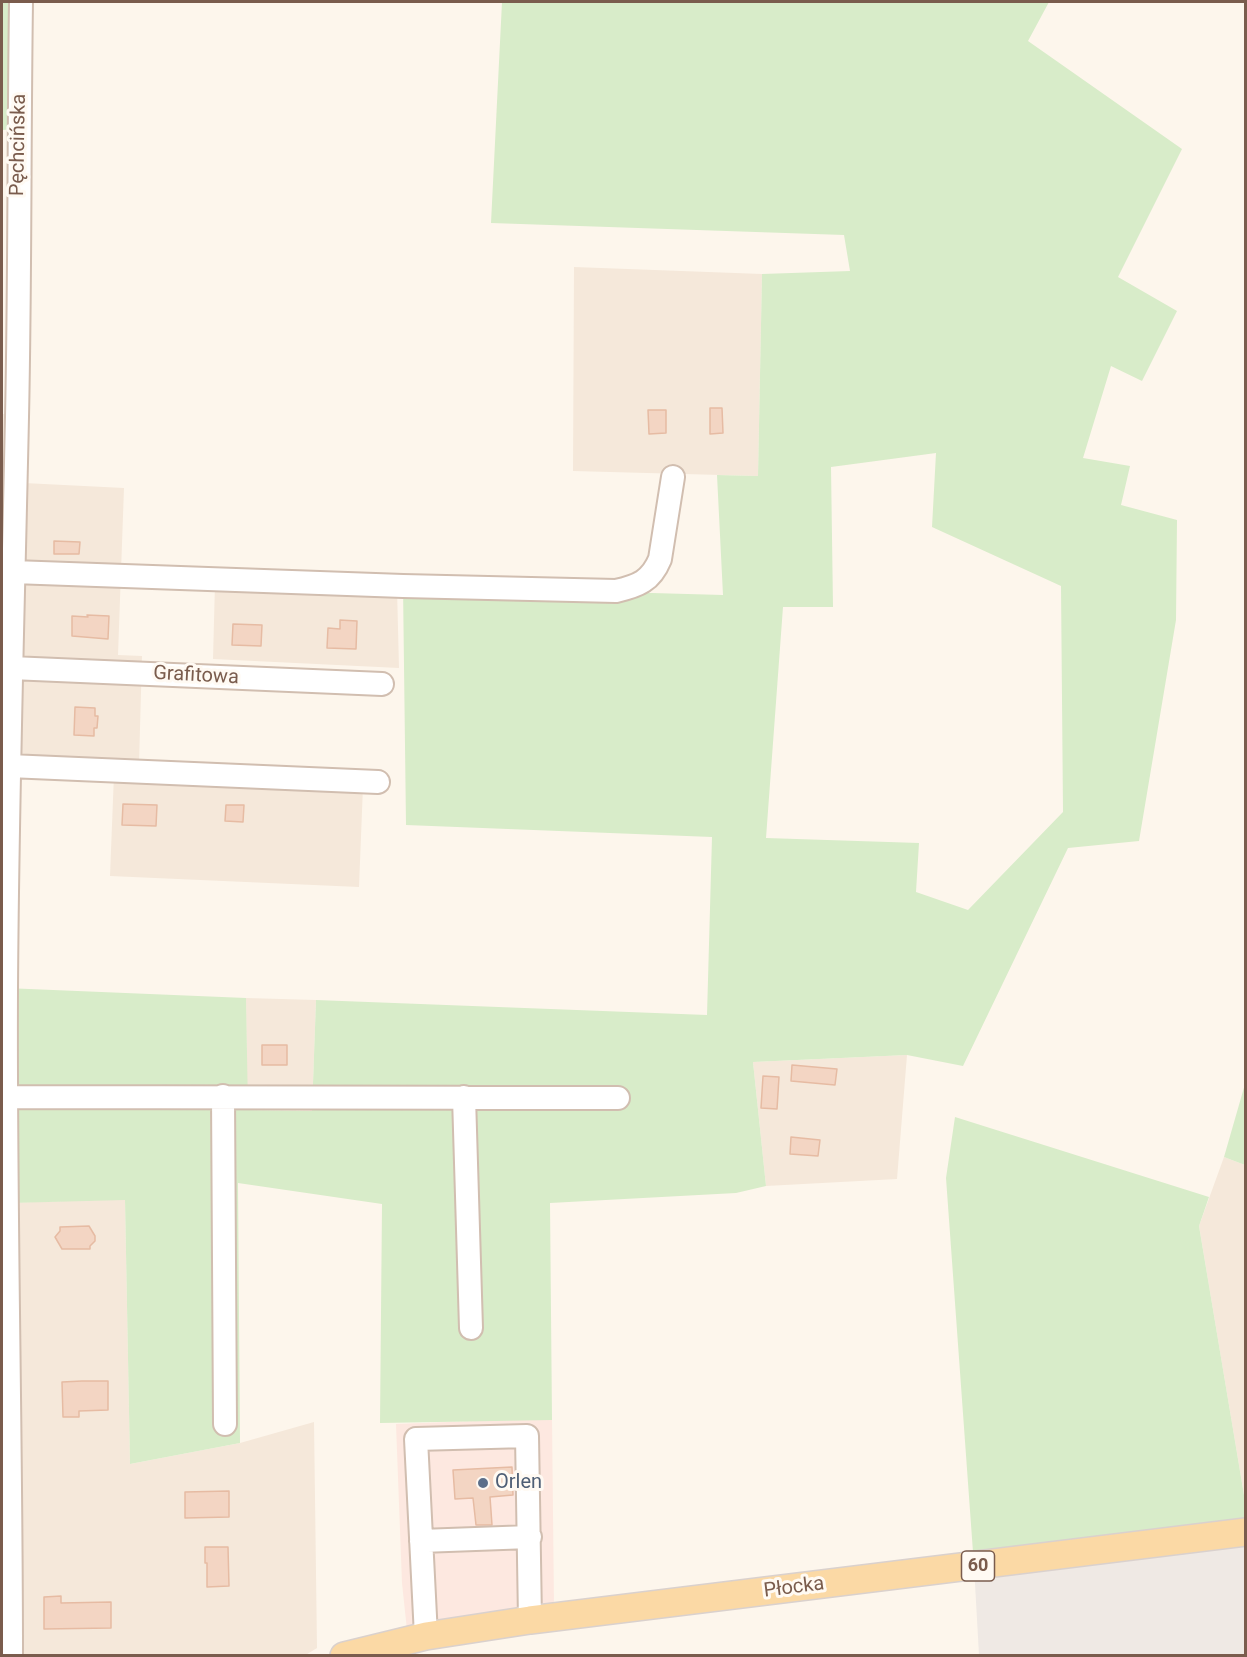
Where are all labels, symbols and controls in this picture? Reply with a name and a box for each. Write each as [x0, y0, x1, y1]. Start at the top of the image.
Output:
street label: Pęchcińska [6, 94, 32, 196]
street label: Grafitowa [153, 662, 239, 690]
place label: Orlen [495, 1471, 542, 1495]
marker: Orlen [476, 1476, 490, 1490]
road number: 60 [962, 1551, 994, 1581]
street label: Płocka [762, 1572, 826, 1604]

